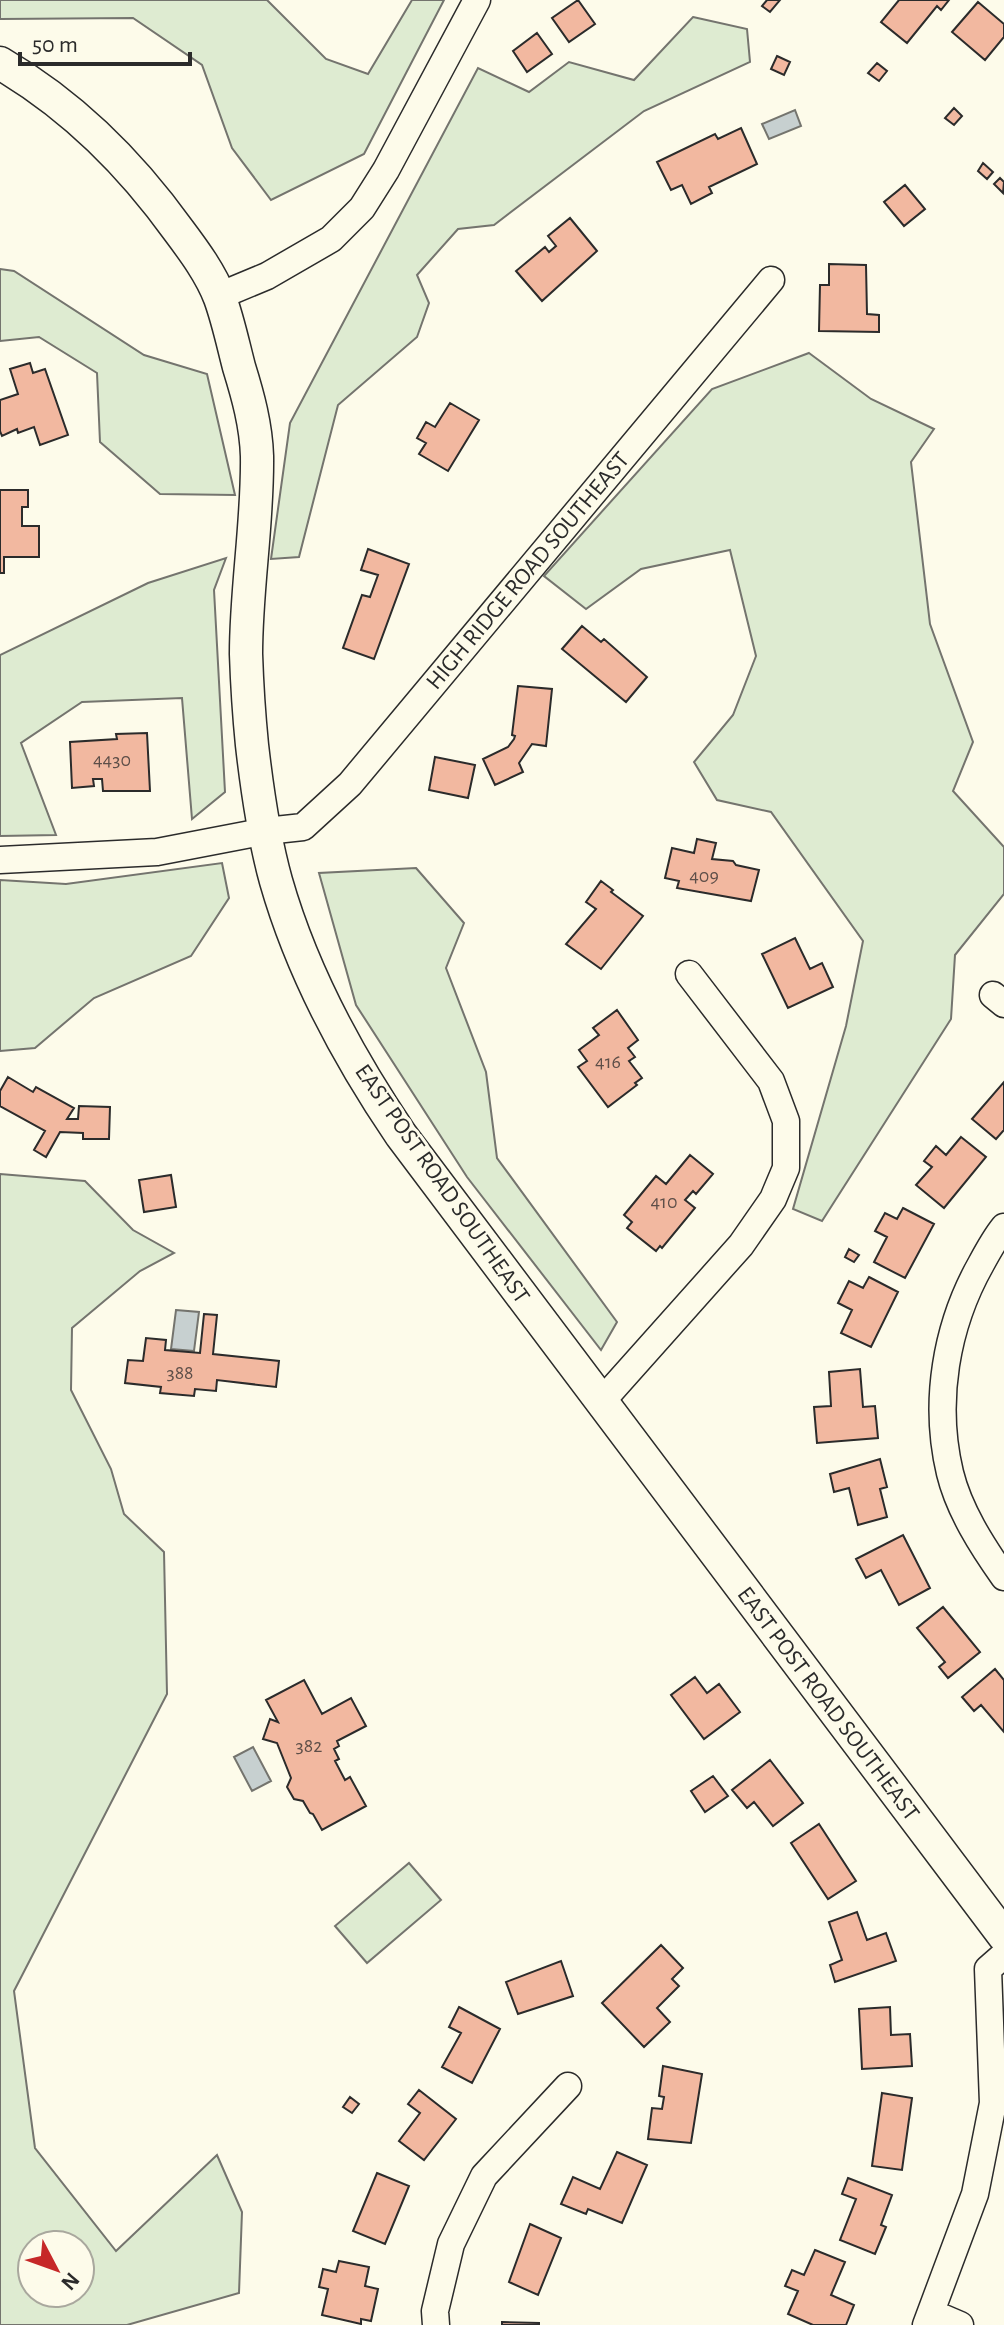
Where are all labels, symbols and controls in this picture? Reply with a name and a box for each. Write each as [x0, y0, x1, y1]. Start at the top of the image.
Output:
scale bar [20, 16, 190, 66]
text: 50 m [32, 33, 78, 57]
street label: HIGH RIDGE ROAD SOUTHEAST [422, 448, 634, 694]
house number: 4430 [93, 750, 131, 770]
house number: 409 [689, 866, 719, 886]
house number: 416 [595, 1052, 621, 1072]
street label: EAST POST ROAD SOUTHEAST [350, 1060, 534, 1308]
house number: 410 [650, 1192, 678, 1212]
house number: 388 [166, 1363, 194, 1383]
street label: EAST POST ROAD SOUTHEAST [732, 1583, 924, 1826]
house number: 382 [296, 1736, 322, 1756]
north arrow [16, 2229, 96, 2309]
text: N [57, 2268, 84, 2294]

